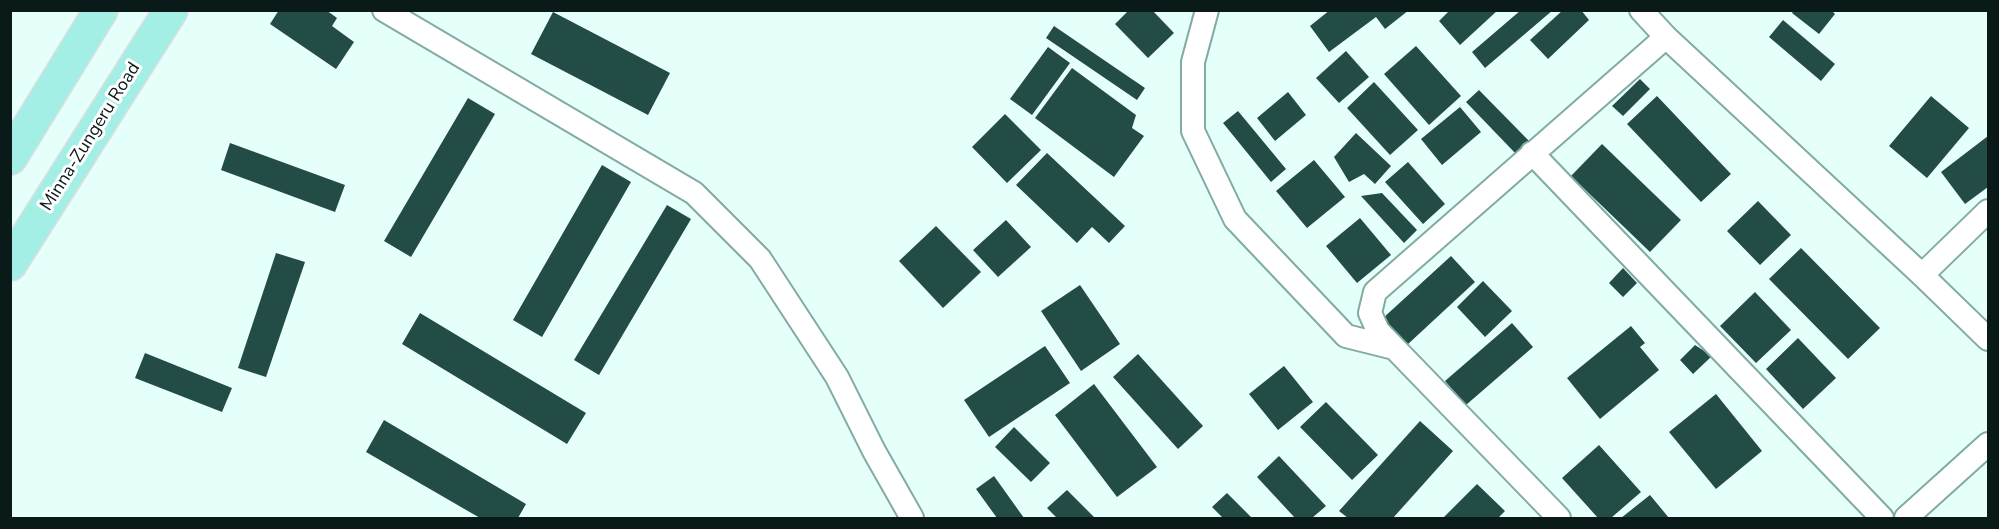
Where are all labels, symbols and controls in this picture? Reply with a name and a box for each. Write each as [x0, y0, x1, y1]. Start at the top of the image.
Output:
street label: Minna-Zungeru Road [37, 59, 145, 215]

